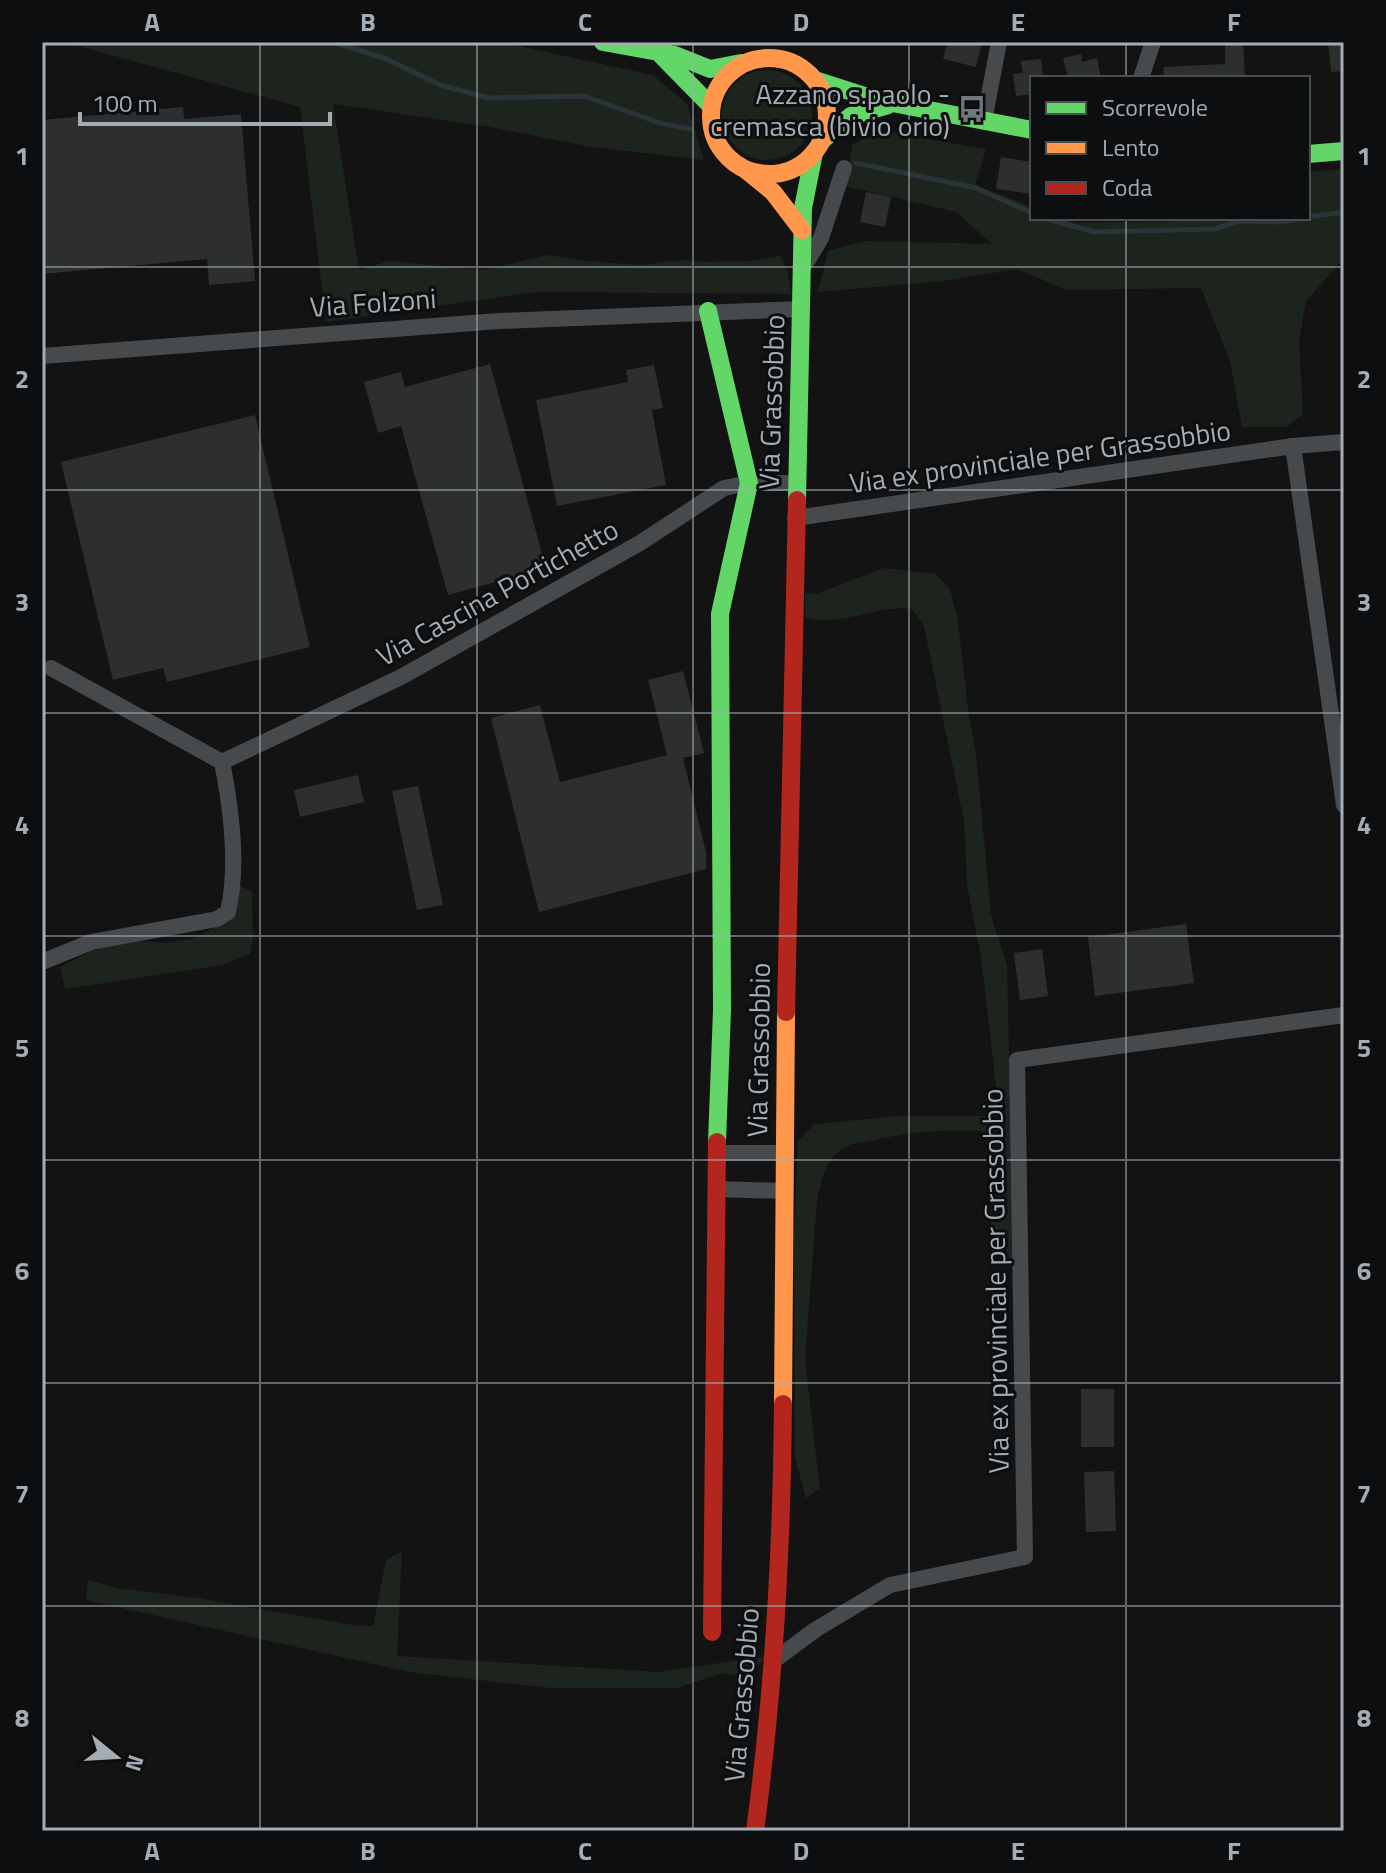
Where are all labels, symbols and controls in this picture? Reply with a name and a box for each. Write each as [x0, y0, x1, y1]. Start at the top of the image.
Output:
text: A [144, 2, 160, 41]
text: B [360, 2, 376, 41]
text: C [578, 2, 592, 41]
text: D [793, 2, 809, 41]
text: E [1011, 2, 1025, 41]
text: F [1227, 2, 1241, 41]
place label: Azzano s.paolo - cremasca (bivio orio) [710, 72, 950, 147]
scale bar [80, 76, 330, 126]
legend [1030, 76, 1310, 220]
text: 100 m [92, 85, 158, 121]
text: Scorrevole [1102, 89, 1208, 125]
bus stop icon: Azzano s.paolo - cremasca (bivio orio) [957, 94, 987, 124]
text: Lento [1102, 129, 1159, 165]
text: 1 [15, 136, 29, 175]
text: 1 [1357, 136, 1371, 175]
text: Coda [1102, 169, 1152, 205]
street label: Via Folzoni [308, 276, 438, 328]
street label: Via Grassobbio [746, 314, 796, 490]
text: 2 [15, 359, 29, 398]
text: 2 [1357, 359, 1371, 398]
street label: Via ex provinciale per Grassobbio [846, 408, 1234, 504]
street label: Via Cascina Portichetto [368, 507, 626, 677]
text: 3 [15, 582, 29, 621]
text: 3 [1357, 582, 1371, 621]
text: 4 [15, 805, 29, 844]
text: 4 [1357, 805, 1371, 844]
street label: Via Grassobbio [735, 962, 781, 1138]
text: 5 [15, 1028, 29, 1067]
text: 5 [1357, 1028, 1371, 1067]
street label: Via ex provinciale per Grassobbio [970, 1088, 1020, 1474]
text: 6 [15, 1251, 29, 1290]
text: 6 [1357, 1251, 1371, 1290]
text: 7 [15, 1474, 29, 1513]
text: 7 [1357, 1474, 1371, 1513]
street label: Via Grassobbio [712, 1606, 770, 1784]
text: 8 [15, 1698, 29, 1737]
text: 8 [1357, 1698, 1371, 1737]
north arrow [76, 1717, 156, 1797]
text: N [116, 1751, 154, 1776]
text: A [144, 1831, 160, 1870]
text: B [360, 1831, 376, 1870]
text: C [578, 1831, 592, 1870]
text: D [793, 1831, 809, 1870]
text: E [1011, 1831, 1025, 1870]
text: F [1227, 1831, 1241, 1870]

